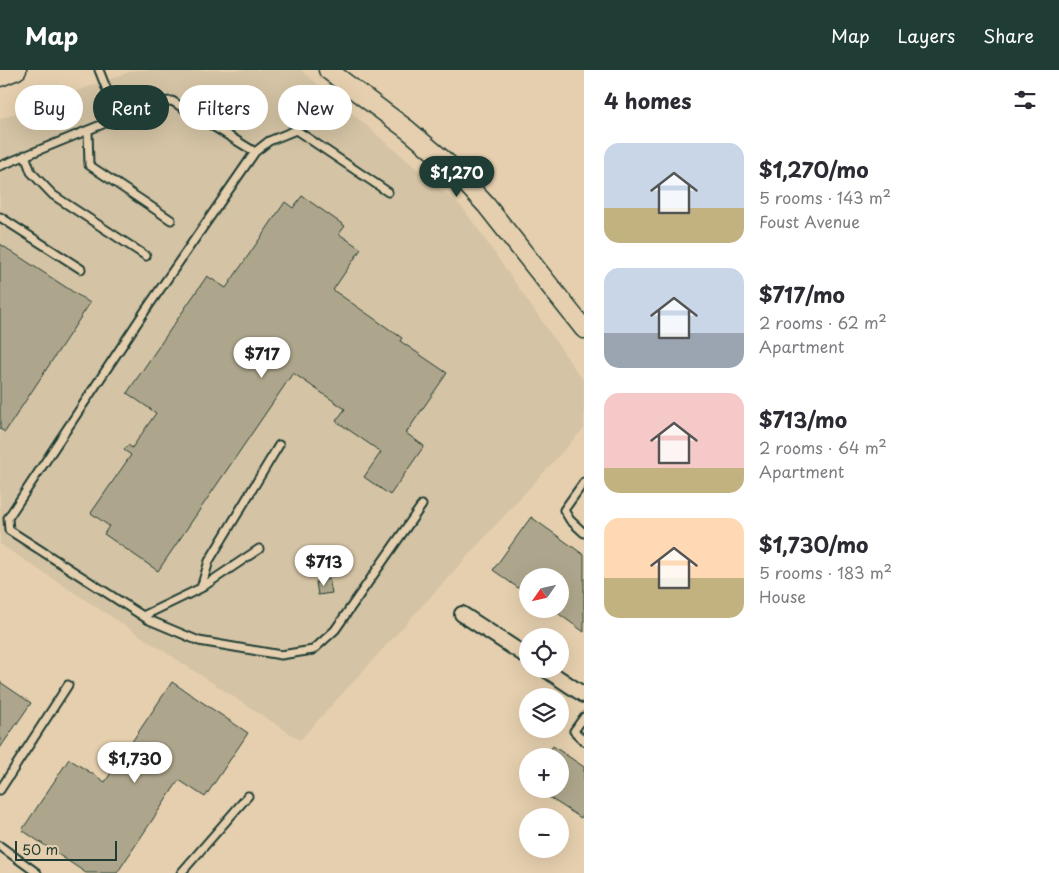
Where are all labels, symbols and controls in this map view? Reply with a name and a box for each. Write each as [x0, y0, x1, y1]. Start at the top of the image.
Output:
text: Map [25, 17, 78, 53]
text: Map [831, 22, 870, 49]
text: Layers [898, 22, 955, 49]
text: Share [983, 22, 1034, 49]
text: 4 homes [604, 84, 691, 116]
chip: Buy [15, 85, 83, 130]
chip: Rent [93, 85, 169, 130]
chip: Filters [179, 85, 268, 130]
chip: New [278, 85, 352, 130]
icon: filters [1011, 86, 1039, 114]
text: $1,270/mo [759, 153, 869, 185]
pin: $1,270 [416, 156, 498, 198]
text: $1,270 [430, 160, 484, 184]
icon: home [644, 163, 704, 223]
text: 5 rooms · 143 m² [759, 185, 891, 209]
text: Foust Avenue [759, 209, 860, 233]
text: $717/mo [759, 278, 845, 310]
icon: home [644, 288, 704, 348]
text: 2 rooms · 62 m² [759, 310, 887, 334]
text: Apartment [759, 334, 844, 358]
pin: $717 [232, 336, 292, 379]
text: $717 [244, 341, 280, 365]
text: $713/mo [759, 403, 847, 435]
icon: home [644, 413, 704, 473]
text: 2 rooms · 64 m² [759, 435, 887, 459]
text: Apartment [759, 459, 844, 483]
text: $1,730/mo [759, 528, 868, 560]
icon: home [644, 538, 704, 598]
pin: $713 [294, 544, 354, 587]
text: $713 [306, 549, 342, 573]
text: 5 rooms · 183 m² [759, 560, 892, 584]
north arrow [519, 568, 569, 618]
map controls [519, 568, 569, 858]
text: House [759, 584, 806, 608]
button: locate [519, 628, 569, 678]
button: layers [519, 688, 569, 738]
pin: $1,730 [94, 742, 176, 784]
text: $1,730 [108, 746, 162, 770]
button: + [519, 748, 569, 798]
button: − [519, 808, 569, 858]
scale bar [15, 838, 118, 861]
text: 50 m [22, 839, 58, 860]

